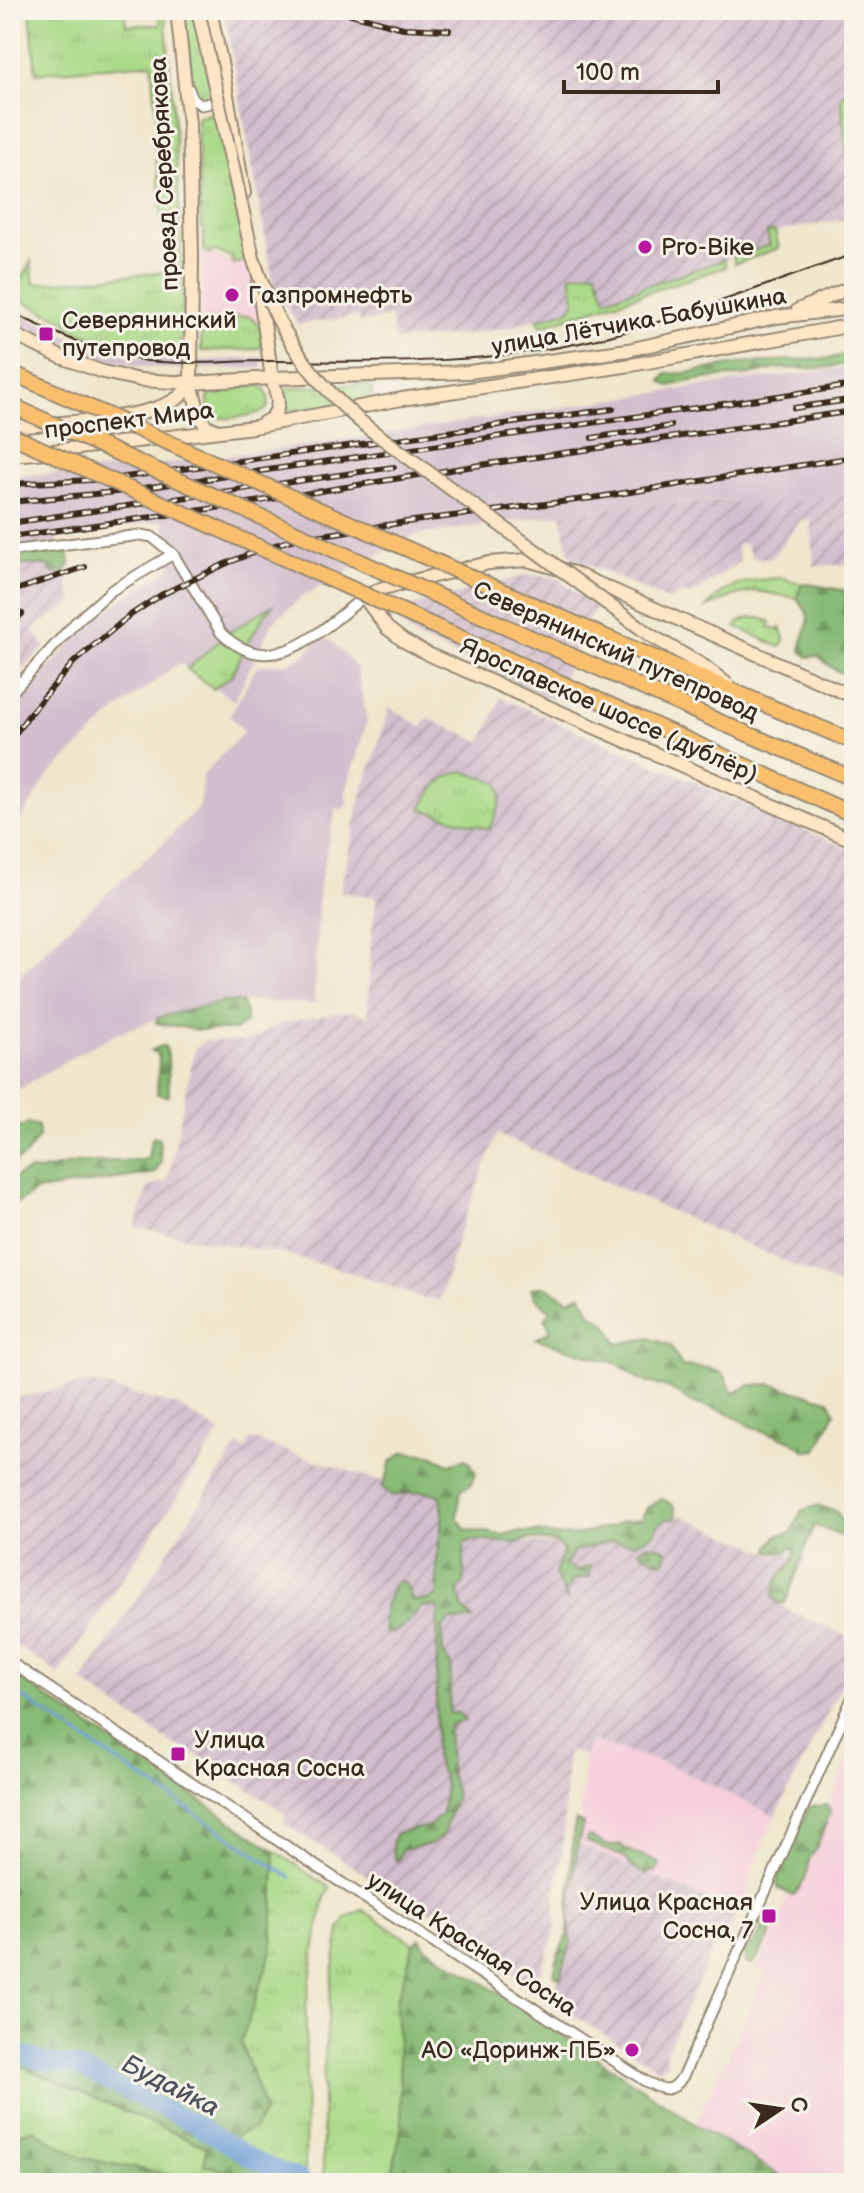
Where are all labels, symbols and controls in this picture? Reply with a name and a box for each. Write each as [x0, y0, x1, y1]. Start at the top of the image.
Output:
scale bar [564, 44, 718, 94]
street label: проезд Серебрякова [144, 56, 185, 292]
text: 100 m [576, 58, 640, 87]
place label: Pro-Bike [661, 233, 754, 262]
marker: Pro-Bike [636, 238, 654, 256]
place label: Газпромнефть [248, 281, 412, 310]
street label: улица Лётчика Бабушкина [489, 281, 789, 362]
marker: Газпромнефть [223, 286, 241, 304]
place label: Северянинский путепровод [62, 306, 237, 363]
marker: Северянинский путепровод [37, 325, 55, 343]
street label: проспект Мира [43, 396, 215, 445]
street label: Северянинский путепровод [469, 575, 763, 728]
street label: Ярославское шоссе (дублёр) [455, 632, 762, 789]
place label: Улица Красная Сосна [194, 1726, 365, 1783]
marker: Улица Красная Сосна [169, 1745, 187, 1763]
street label: улица Красная Сосна [362, 1866, 582, 2023]
place label: Улица Красная Сосна, 7 [579, 1888, 753, 1945]
marker: Улица Красная Сосна, 7 [760, 1907, 778, 1925]
place label: АО «Доринж-ПБ» [421, 2036, 616, 2065]
marker: АО «Доринж-ПБ» [623, 2041, 641, 2059]
water label: Будайка [116, 2049, 224, 2124]
north arrow [740, 2069, 820, 2149]
text: С [783, 2094, 813, 2115]

